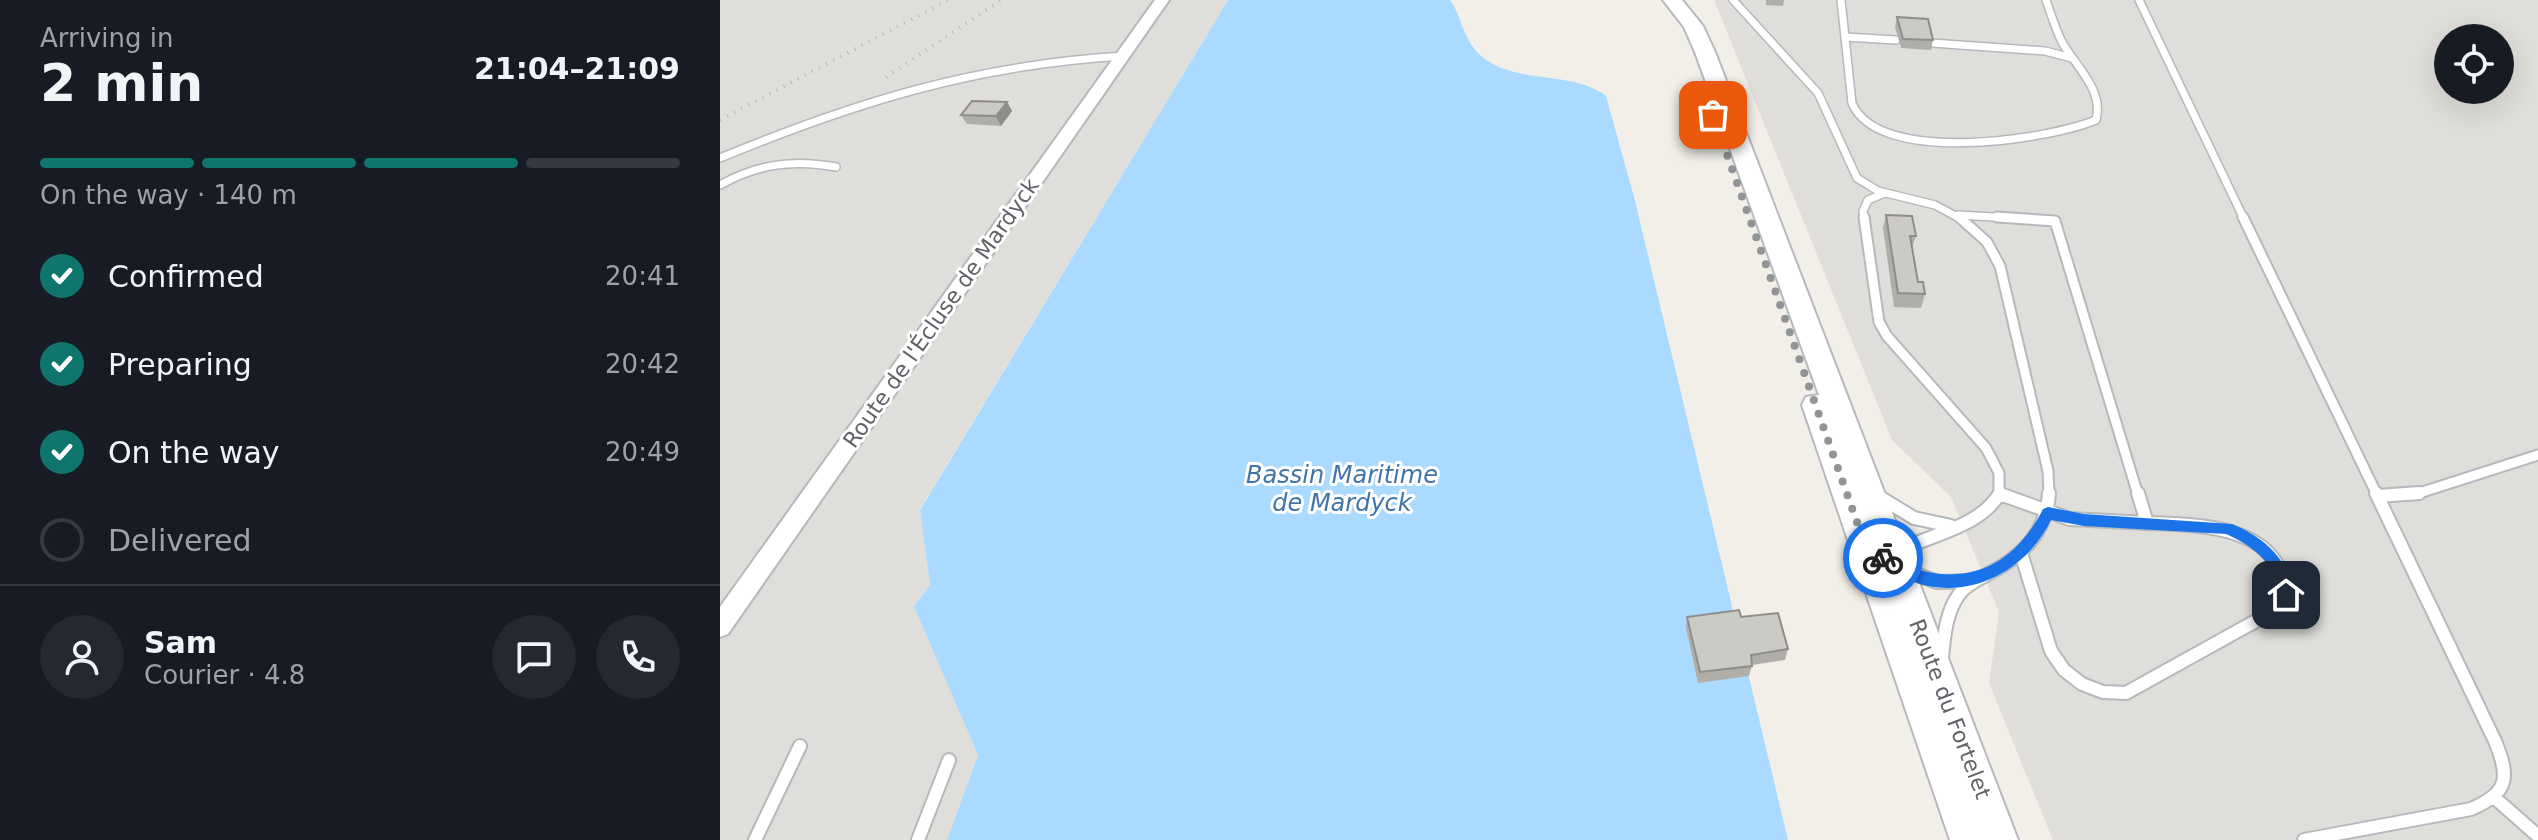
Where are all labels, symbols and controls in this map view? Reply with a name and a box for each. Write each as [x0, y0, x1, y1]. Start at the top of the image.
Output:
text: Arriving in [40, 23, 174, 53]
map controls [2434, 24, 2514, 104]
button: locate [2434, 24, 2514, 104]
text: 21:04–21:09 [474, 51, 680, 86]
text: 2 min [40, 53, 203, 113]
pin [1679, 81, 1747, 149]
icon: bag [1691, 93, 1735, 137]
street label: Route de l'Écluse de Mardyck [838, 173, 1044, 452]
text: On the way · 140 m [40, 180, 297, 210]
icon: check [40, 254, 84, 298]
text: Confirmed [108, 259, 264, 294]
text: 20:41 [605, 261, 680, 291]
icon: check [40, 342, 84, 386]
text: Preparing [108, 347, 252, 382]
text: 20:42 [605, 349, 680, 379]
icon: check [40, 430, 84, 474]
text: On the way [108, 435, 280, 470]
text: 20:49 [605, 437, 680, 467]
water label: Bassin Maritime de Mardyck [1246, 461, 1438, 517]
courier [1843, 518, 1923, 598]
text: Delivered [108, 523, 252, 558]
icon: bike [1861, 536, 1905, 580]
pin [2252, 561, 2320, 629]
icon: home [2264, 573, 2308, 617]
button: person [40, 615, 124, 699]
button: chat [492, 615, 576, 699]
button: phone [596, 615, 680, 699]
street label: Route du Fortelet [1904, 616, 1996, 803]
text: Sam [144, 625, 217, 660]
text: Courier · 4.8 [144, 660, 305, 690]

